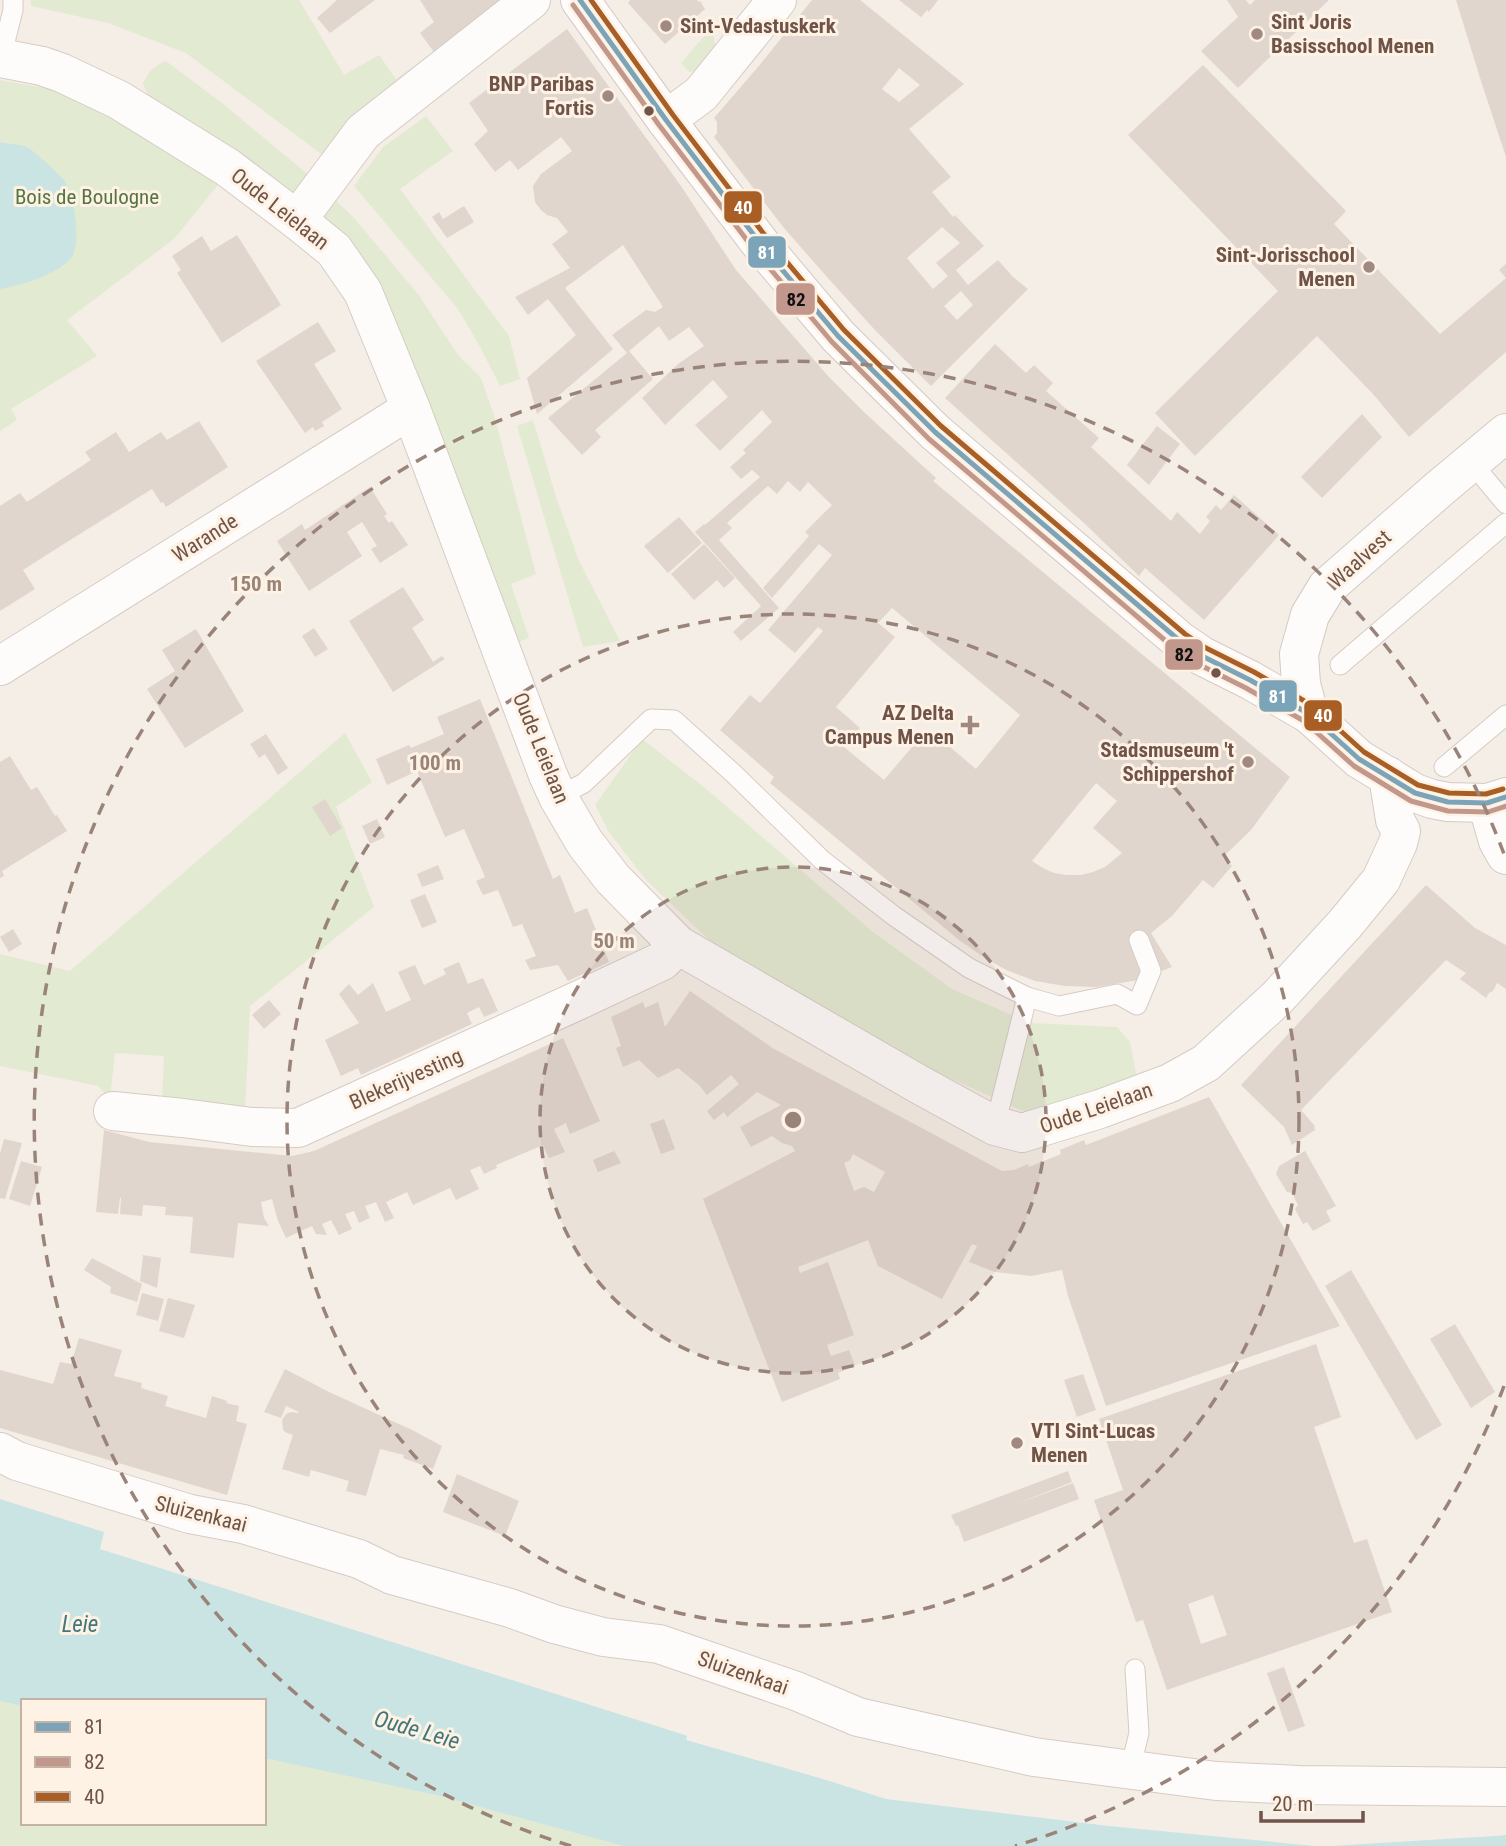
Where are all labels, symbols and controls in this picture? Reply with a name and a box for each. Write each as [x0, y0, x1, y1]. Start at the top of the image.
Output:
place label: Sint Joris Basisschool Menen [1271, 10, 1434, 58]
place label: Sint-Vedastuskerk [680, 14, 837, 38]
marker: Sint-Vedastuskerk [658, 18, 674, 34]
marker: Sint Joris Basisschool Menen [1249, 26, 1265, 42]
place label: BNP Paribas Fortis [489, 72, 594, 120]
marker: BNP Paribas Fortis [600, 88, 616, 104]
unlabelled marker [642, 104, 656, 118]
street label: Oude Leielaan [226, 163, 334, 255]
park label: Bois de Boulogne [15, 185, 159, 209]
line badge: 40 [723, 190, 763, 224]
text: 40 [733, 196, 753, 219]
line badge: 81 [747, 235, 787, 269]
text: 81 [757, 241, 777, 264]
place label: Sint-Jorisschool Menen [1216, 243, 1355, 291]
marker: Sint-Jorisschool Menen [1361, 259, 1377, 275]
line badge: 82 [775, 282, 816, 316]
text: 82 [786, 288, 806, 311]
street label: Warande [168, 509, 242, 567]
street label: Waalvest [1324, 525, 1396, 593]
text: 150 m [230, 572, 282, 596]
line badge: 82 [1164, 638, 1204, 671]
text: 82 [1174, 643, 1194, 666]
unlabelled marker [1209, 666, 1223, 680]
line badge: 81 [1258, 679, 1298, 713]
text: 81 [1268, 685, 1288, 708]
street label: Oude Leielaan [508, 689, 574, 807]
line badge: 40 [1303, 699, 1343, 732]
place label: AZ Delta Campus Menen [825, 701, 954, 749]
text: 40 [1313, 704, 1333, 727]
marker: AZ Delta Campus Menen [960, 715, 980, 735]
place label: Stadsmuseum 't Schippershof [1100, 738, 1234, 786]
text: 100 m [409, 751, 461, 775]
marker: Stadsmuseum 't Schippershof [1240, 754, 1256, 770]
text: 50 m [593, 929, 635, 953]
street label: Blekerijvesting [346, 1043, 466, 1115]
street label: Oude Leielaan [1037, 1078, 1155, 1138]
centre of rings [781, 1108, 805, 1132]
place label: VTI Sint-Lucas Menen [1031, 1419, 1155, 1467]
marker: VTI Sint-Lucas Menen [1009, 1435, 1025, 1451]
street label: Sluizenkaai [152, 1491, 250, 1537]
water label: Leie [62, 1611, 98, 1638]
street label: Sluizenkaai [695, 1646, 791, 1700]
legend [21, 1699, 266, 1825]
water label: Oude Leie [371, 1705, 463, 1755]
text: 81 [84, 1715, 105, 1739]
text: 82 [84, 1750, 105, 1774]
scale bar [1261, 1780, 1362, 1824]
text: 40 [84, 1785, 105, 1809]
text: 20 m [1272, 1792, 1313, 1816]

